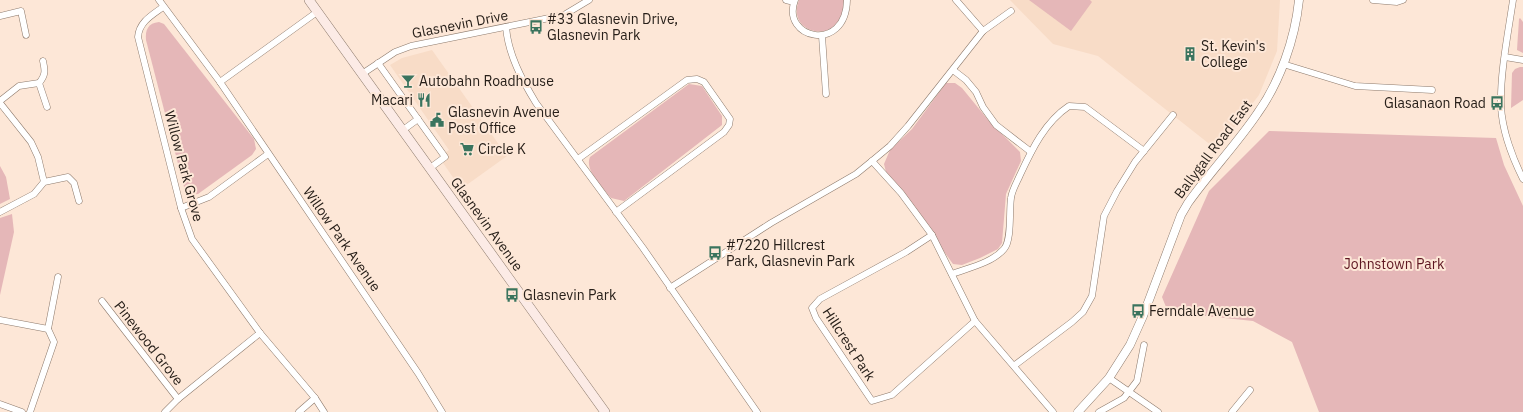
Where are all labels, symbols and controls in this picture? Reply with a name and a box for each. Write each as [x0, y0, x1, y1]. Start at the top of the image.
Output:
street label: Glasnevin Drive [410, 6, 510, 42]
place label: #33 Glasnevin Drive, Glasnevin Park [547, 10, 678, 44]
bus stop icon: #33 Glasnevin Drive, Glasnevin Park [528, 19, 544, 35]
place label: St. Kevin's College [1201, 37, 1266, 71]
building icon: St. Kevin's College [1182, 46, 1198, 62]
place label: Autobahn Roadhouse [419, 72, 554, 90]
bar icon: Autobahn Roadhouse [400, 73, 416, 89]
place label: Macari [371, 91, 413, 109]
restaurant icon: Macari [416, 92, 432, 108]
place label: Glasanaon Road [1384, 94, 1486, 112]
bus stop icon: Glasanaon Road [1489, 95, 1505, 111]
street label: Ballygall Road East [1170, 96, 1256, 202]
place label: Glasnevin Avenue Post Office [448, 103, 560, 137]
street label: Willow Park Grove [161, 109, 208, 224]
public building icon: Glasnevin Avenue Post Office [429, 112, 445, 128]
place label: Circle K [478, 140, 526, 158]
supermarket icon: Circle K [459, 141, 475, 157]
street label: Glasnevin Avenue [447, 174, 527, 275]
street label: Willow Park Avenue [299, 183, 385, 295]
place label: #7220 Hillcrest Park, Glasnevin Park [726, 236, 855, 270]
bus stop icon: #7220 Hillcrest Park, Glasnevin Park [707, 245, 723, 261]
park label: Johnstown Park [1344, 255, 1445, 273]
place label: Glasnevin Park [523, 286, 617, 304]
bus stop icon: Glasnevin Park [504, 287, 520, 303]
street label: Pinewood Grove [110, 297, 188, 389]
place label: Ferndale Avenue [1149, 302, 1255, 320]
bus stop icon: Ferndale Avenue [1130, 303, 1146, 319]
street label: Hillcrest Park [819, 304, 880, 385]

